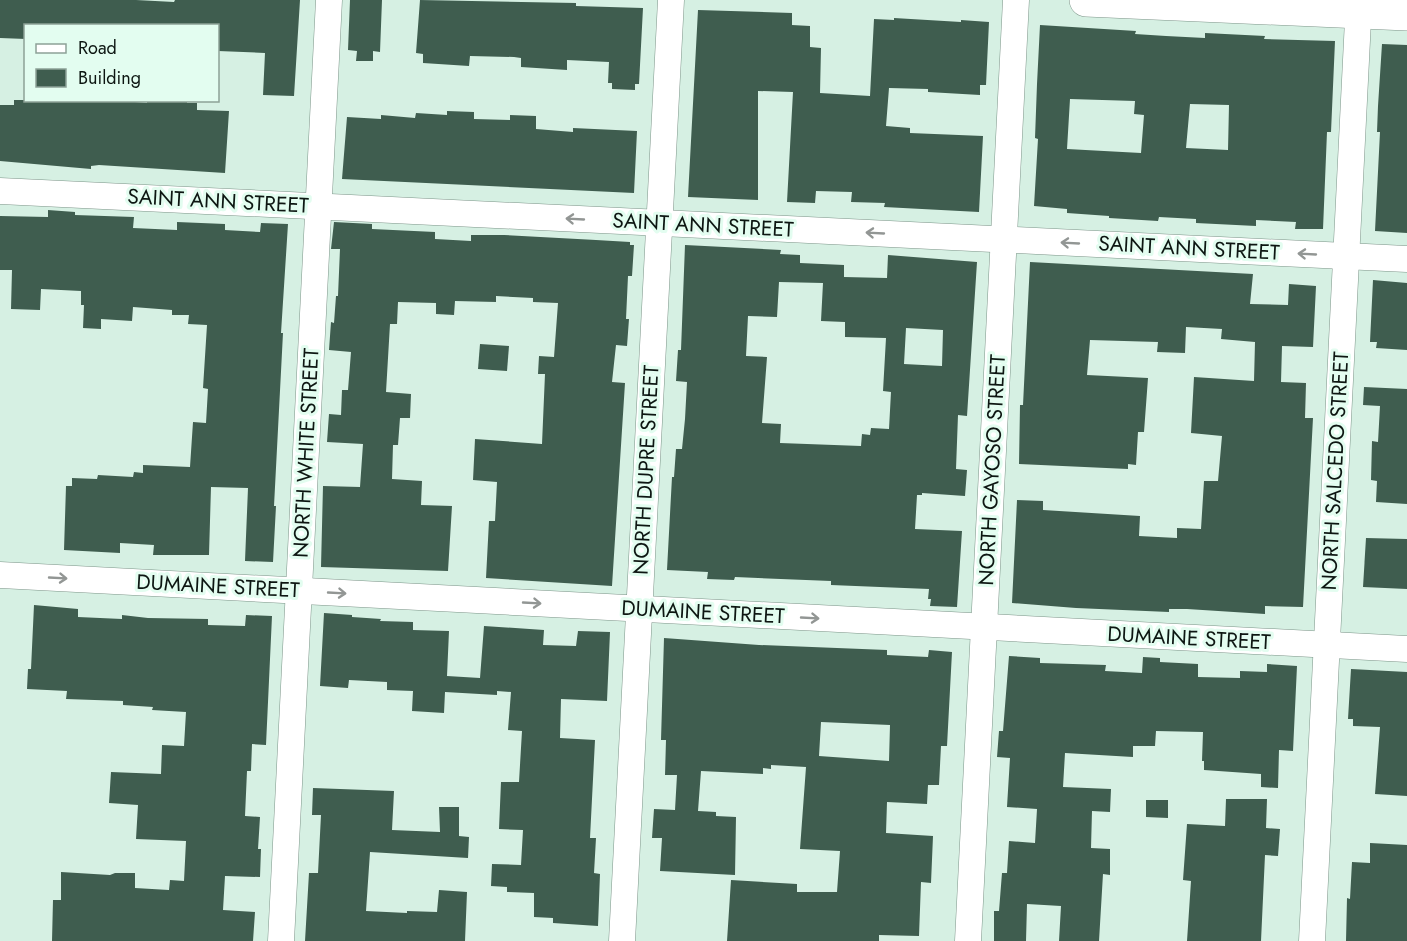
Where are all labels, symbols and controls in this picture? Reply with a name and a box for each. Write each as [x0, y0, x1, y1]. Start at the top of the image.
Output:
legend [24, 24, 219, 102]
text: Road [78, 35, 117, 61]
text: Building [78, 65, 141, 91]
street label: SAINT ANN STREET [127, 181, 310, 221]
street label: SAINT ANN STREET [612, 205, 795, 245]
one-way arrow [566, 213, 586, 224]
one-way arrow [866, 228, 886, 239]
street label: SAINT ANN STREET [1098, 228, 1281, 268]
one-way arrow [1060, 237, 1080, 248]
one-way arrow [1297, 249, 1317, 260]
street label: NORTH WHITE STREET [286, 347, 326, 559]
street label: NORTH SALCEDO STREET [1314, 351, 1356, 591]
street label: NORTH GAYOSO STREET [971, 353, 1013, 586]
street label: NORTH DUPRE STREET [626, 364, 666, 576]
street label: DUMAINE STREET [136, 567, 301, 605]
one-way arrow [48, 572, 68, 583]
one-way arrow [327, 587, 346, 598]
street label: DUMAINE STREET [621, 593, 786, 631]
one-way arrow [521, 598, 541, 609]
one-way arrow [800, 612, 820, 623]
street label: DUMAINE STREET [1107, 619, 1272, 657]

